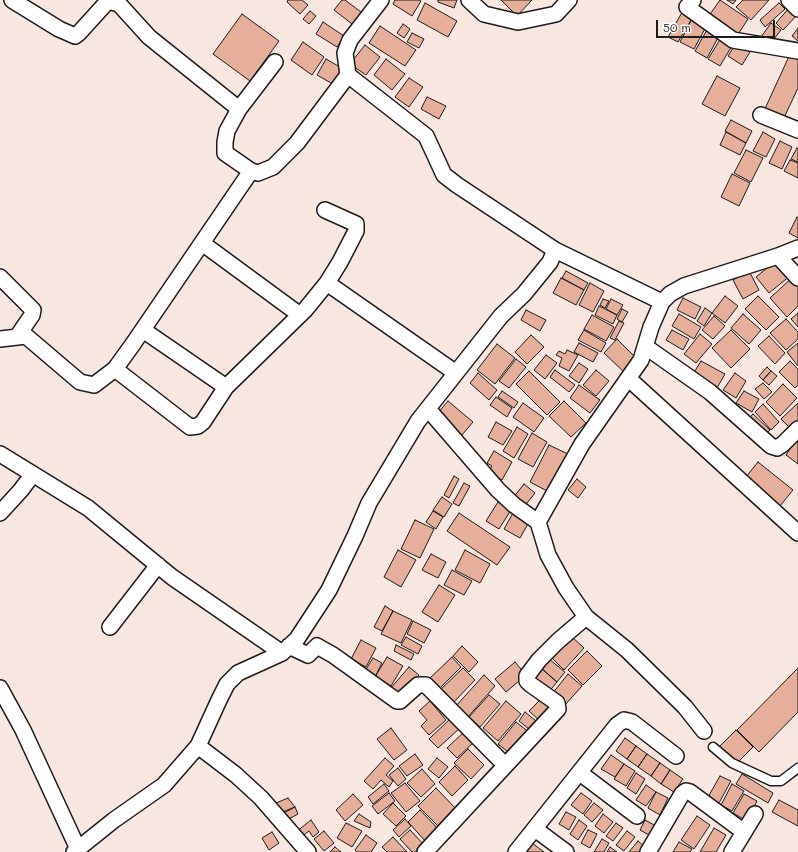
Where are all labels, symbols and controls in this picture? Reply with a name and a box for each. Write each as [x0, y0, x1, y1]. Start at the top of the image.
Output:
scale bar [658, 12, 777, 38]
text: 50 m [663, 19, 691, 35]

